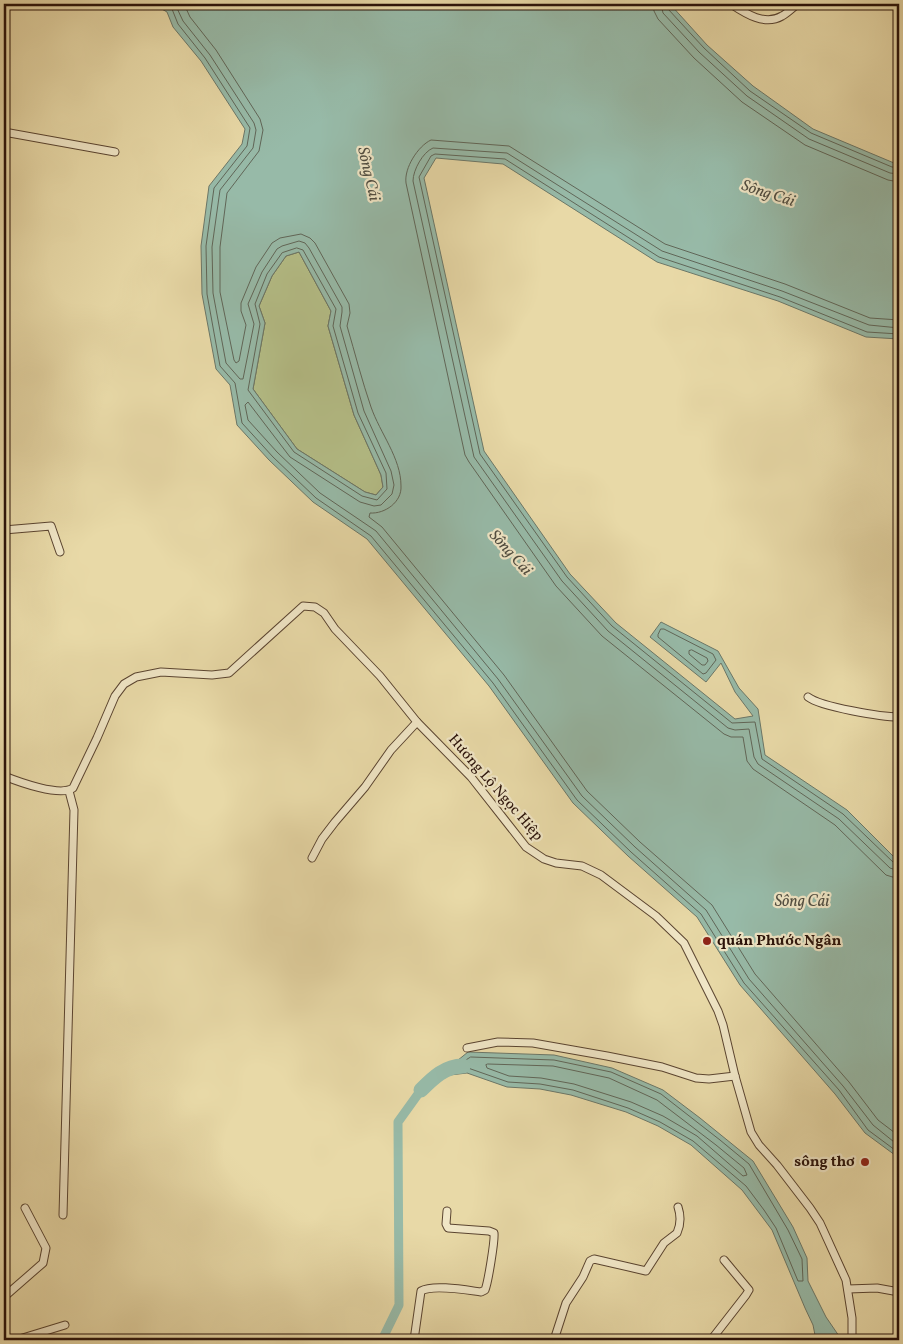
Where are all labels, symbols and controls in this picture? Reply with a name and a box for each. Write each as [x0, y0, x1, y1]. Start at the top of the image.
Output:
water label: Sông Cái [351, 145, 385, 204]
water label: Sông Cái [739, 175, 798, 213]
water label: Sông Cái [484, 525, 537, 581]
street label: Hương Lộ Ngọc Hiệp [443, 730, 547, 846]
water label: Sông Cái [775, 891, 830, 913]
place label: quán Phước Ngân [717, 931, 842, 952]
marker: quán Phước Ngân [701, 935, 713, 947]
place label: sông thơ [794, 1152, 855, 1173]
marker: sông thơ [859, 1156, 871, 1168]

